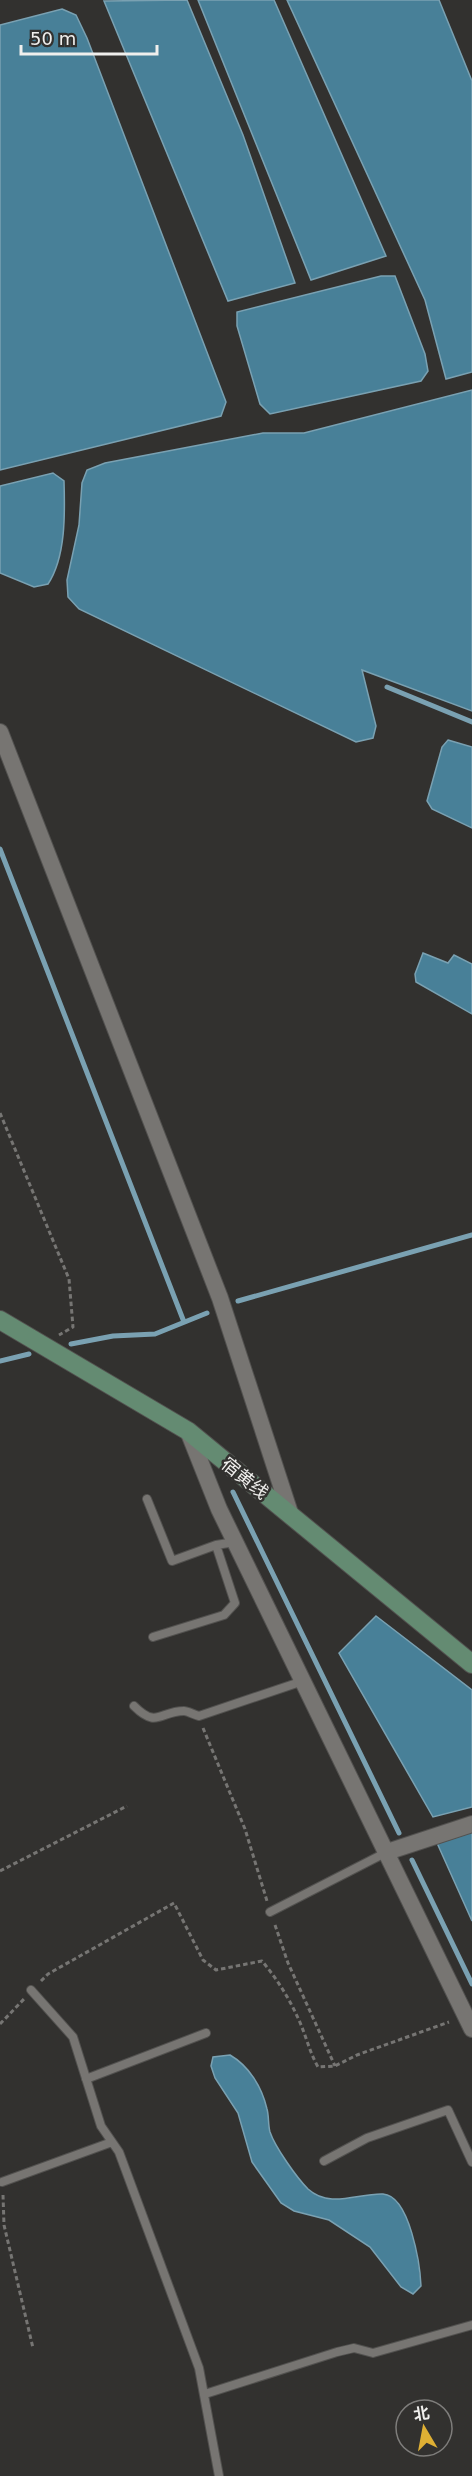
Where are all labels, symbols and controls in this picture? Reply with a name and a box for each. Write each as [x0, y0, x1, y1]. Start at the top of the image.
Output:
scale bar [21, 18, 158, 56]
text: 50 m [30, 28, 76, 49]
street label: 宿黄线 [217, 1453, 273, 1503]
north arrow [394, 2398, 454, 2458]
text: 北 [412, 2403, 431, 2424]

